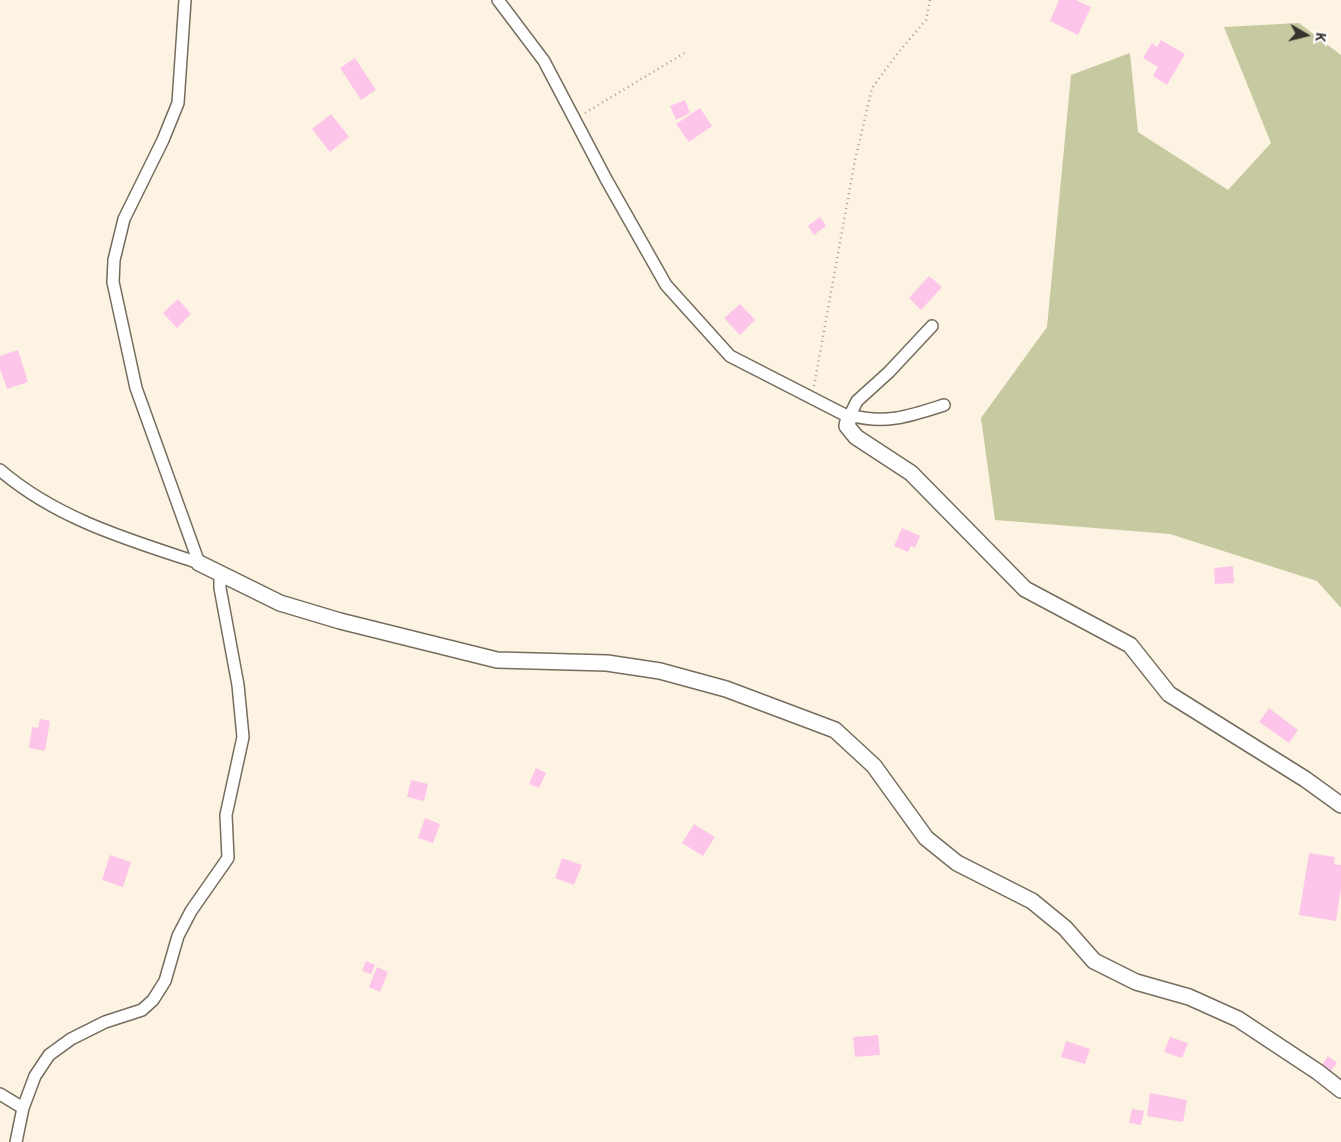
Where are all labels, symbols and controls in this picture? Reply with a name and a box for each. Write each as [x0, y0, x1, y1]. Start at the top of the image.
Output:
north arrow [1281, 10, 1331, 60]
text: K [1311, 31, 1331, 43]

